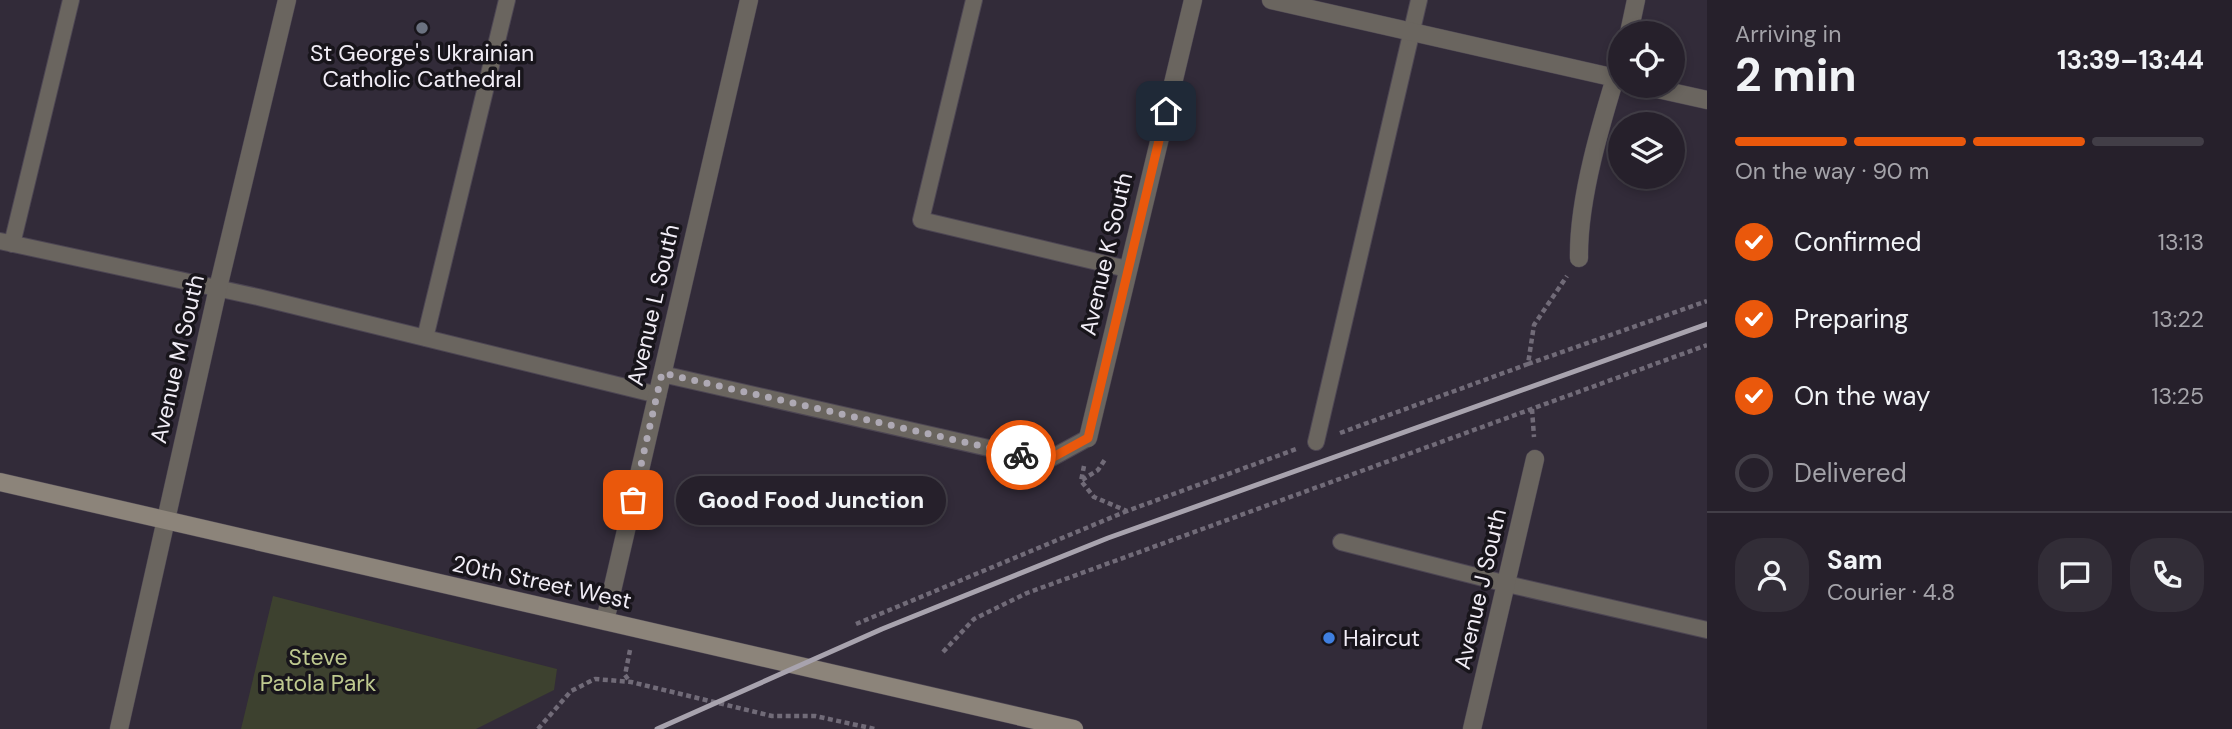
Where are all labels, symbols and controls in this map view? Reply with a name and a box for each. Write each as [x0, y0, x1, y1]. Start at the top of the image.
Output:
text: Arriving in [1735, 19, 1841, 49]
marker: St George's Ukrainian Catholic Cathedral [414, 20, 430, 36]
map controls [1608, 21, 1685, 189]
button: locate [1608, 21, 1685, 98]
place label: St George's Ukrainian Catholic Cathedral [310, 38, 534, 94]
text: 13:39–13:44 [2057, 43, 2204, 77]
text: 2 min [1735, 45, 1857, 105]
pin [1136, 81, 1196, 141]
icon: home [1147, 92, 1185, 130]
button: layers [1608, 112, 1685, 189]
text: On the way · 90 m [1735, 156, 1929, 186]
street label: Avenue K South [1073, 170, 1139, 338]
street label: Avenue L South [620, 221, 686, 389]
icon: check [1735, 223, 1773, 261]
text: Confirmed [1794, 225, 1921, 259]
text: 13:13 [2158, 227, 2204, 257]
street label: Avenue M South [143, 272, 211, 446]
icon: check [1735, 300, 1773, 338]
text: Preparing [1794, 302, 1909, 336]
text: 13:22 [2152, 304, 2204, 334]
icon: check [1735, 377, 1773, 415]
text: On the way [1794, 379, 1930, 413]
text: 13:25 [2151, 381, 2204, 411]
courier [986, 420, 1056, 490]
icon: bike [1002, 436, 1040, 474]
text: Delivered [1794, 456, 1907, 490]
pin [603, 470, 663, 530]
callout: Good Food Junction [675, 476, 945, 524]
icon: bag [614, 481, 652, 519]
text: Good Food Junction [698, 485, 924, 515]
street label: Avenue J South [1447, 506, 1513, 672]
button: person [1735, 538, 1809, 612]
button: chat [2038, 538, 2112, 612]
button: phone [2130, 538, 2204, 612]
text: Sam [1827, 543, 1882, 577]
street label: 20th Street West [450, 548, 634, 616]
text: Courier · 4.8 [1827, 577, 1955, 607]
place label: Haircut [1343, 623, 1420, 653]
marker: Haircut [1321, 630, 1337, 646]
park label: Steve Patola Park [260, 642, 377, 698]

